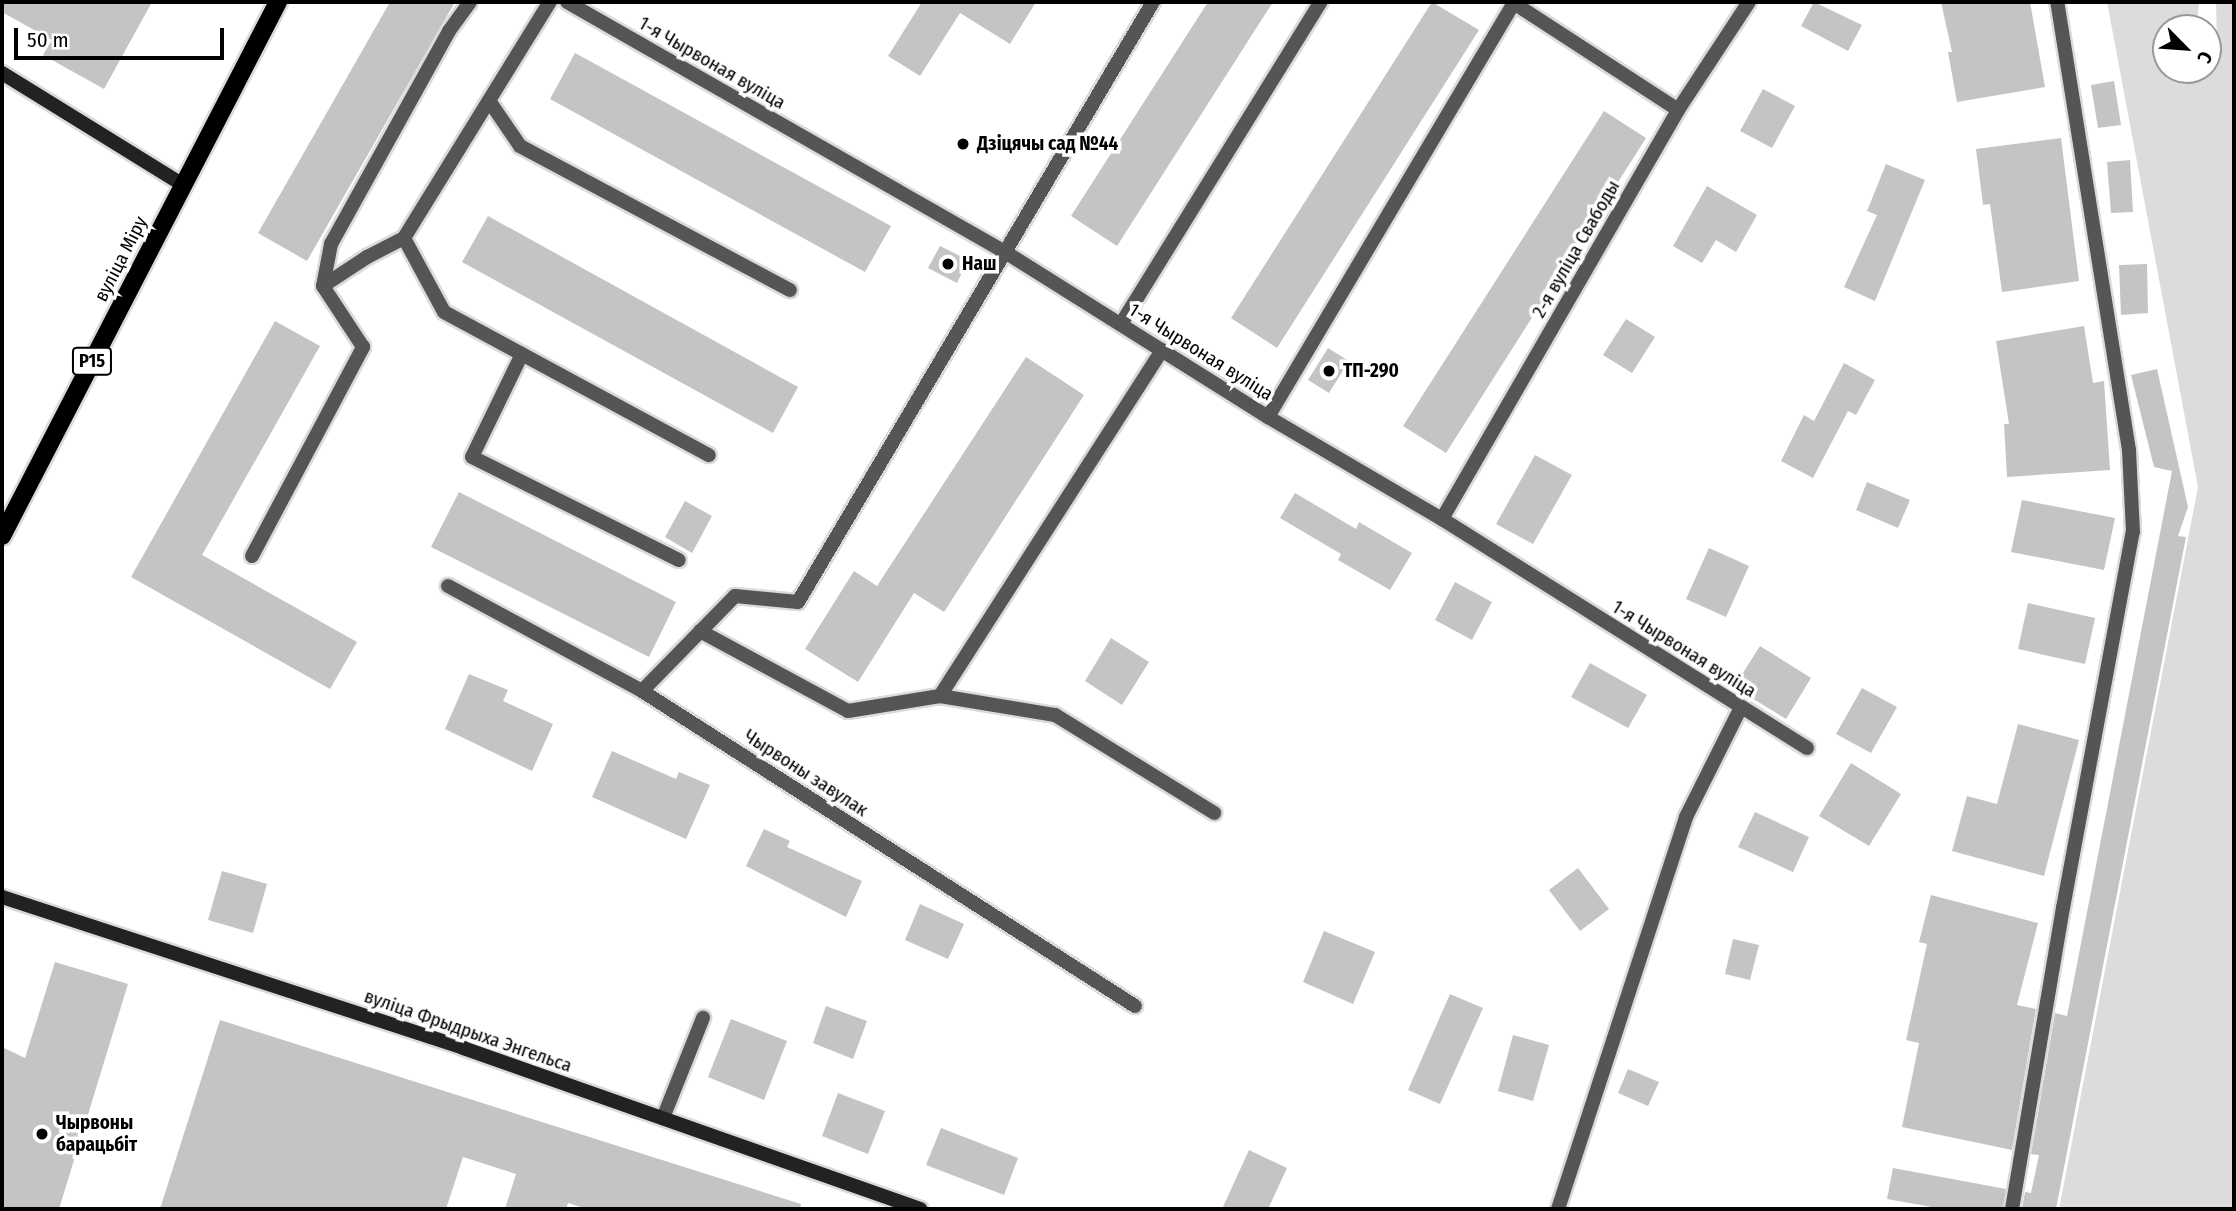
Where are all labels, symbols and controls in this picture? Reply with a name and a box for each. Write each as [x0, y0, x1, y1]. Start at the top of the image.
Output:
street label: 1-я Чырвоная вуліца [635, 12, 789, 114]
scale bar [18, 14, 228, 58]
north arrow [2152, 14, 2222, 84]
text: 50 m [27, 27, 69, 53]
text: С [2192, 48, 2217, 67]
place label: Дзіцячы сад №44 [977, 133, 1118, 155]
marker: Дзіцячы сад №44 [955, 136, 971, 152]
street label: 2-я вуліца Свабоды [1527, 176, 1625, 322]
street label: вуліца Міру [90, 213, 152, 305]
place label: Наш [962, 253, 996, 275]
marker: Наш [940, 256, 956, 272]
street label: 1-я Чырвоная вуліца [1125, 298, 1277, 406]
road number: Р15 [71, 346, 113, 376]
place label: ТП-290 [1343, 360, 1399, 382]
marker: ТП-290 [1321, 363, 1337, 379]
street label: 1-я Чырвоная вуліца [1608, 595, 1760, 703]
street label: Чырвоны завулак [740, 725, 872, 821]
street label: вуліца Фрыдрыха Энгельса [361, 985, 575, 1077]
place label: Чырвоны барацьбіт [56, 1112, 137, 1156]
marker: Чырвоны барацьбіт [34, 1126, 50, 1142]

